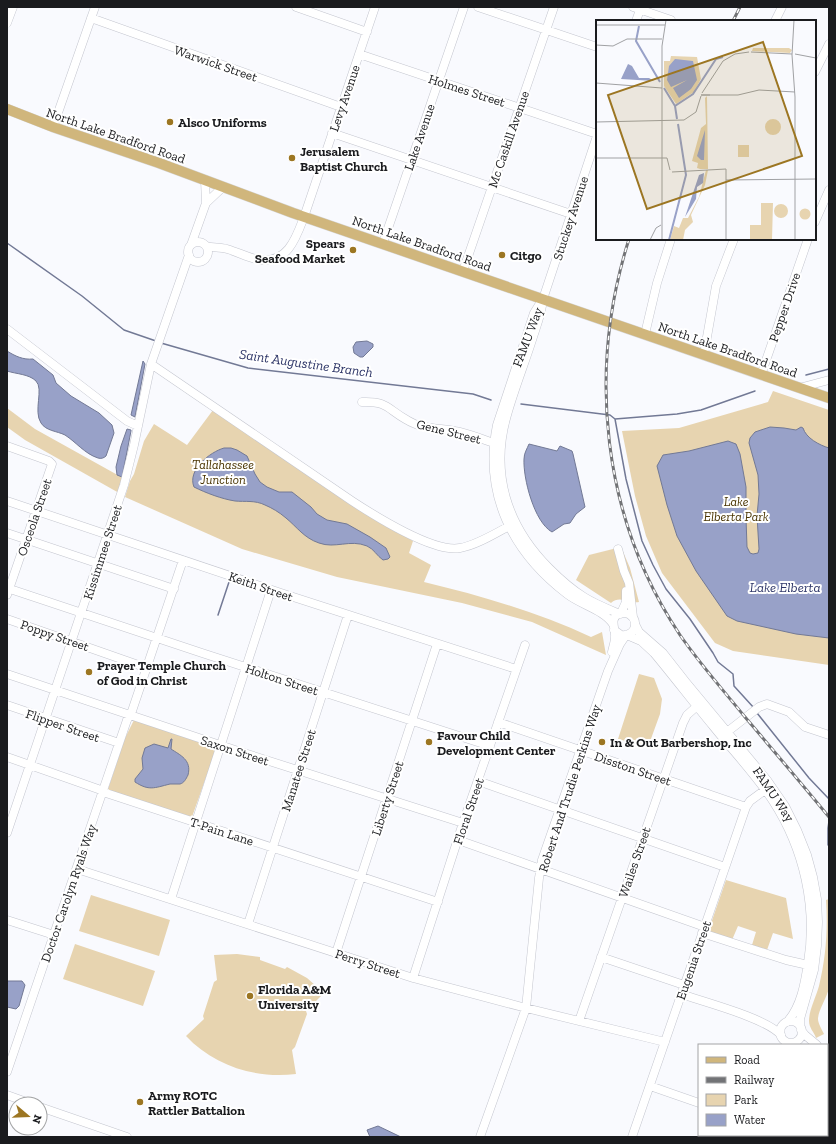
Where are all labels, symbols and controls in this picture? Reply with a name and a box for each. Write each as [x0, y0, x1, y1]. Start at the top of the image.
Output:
inset map [596, 20, 816, 240]
street label: Warwick Street [172, 42, 260, 85]
street label: Levy Avenue [326, 63, 363, 134]
street label: Holmes Street [427, 71, 507, 110]
street label: Mc Caskill Avenue [485, 89, 532, 190]
street label: Lake Avenue [401, 102, 438, 173]
street label: North Lake Bradford Road [44, 105, 187, 166]
place label: Alsco Uniforms [178, 115, 267, 130]
marker: Alsco Uniforms [165, 117, 175, 127]
place label: Jerusalem Baptist Church [300, 144, 388, 174]
marker: Jerusalem Baptist Church [287, 153, 297, 163]
street label: Stuckey Avenue [550, 174, 591, 262]
street label: North Lake Bradford Road [350, 213, 493, 274]
place label: Spears Seafood Market [255, 236, 346, 266]
marker: Spears Seafood Market [348, 245, 358, 255]
place label: Citgo [510, 248, 542, 263]
marker: Citgo [497, 250, 507, 260]
street label: Pepper Drive [766, 270, 803, 344]
street label: FAMU Way [509, 305, 546, 369]
street label: North Lake Bradford Road [656, 319, 799, 380]
water label: Saint Augustine Branch [238, 346, 374, 381]
street label: Gene Street [415, 416, 483, 447]
park label: Tallahassee Junction [192, 457, 254, 487]
street label: Osceola Street [14, 476, 55, 558]
park label: Lake Elberta Park [703, 494, 769, 524]
street label: Kissimmee Street [80, 503, 125, 601]
street label: Keith Street [227, 568, 295, 605]
water label: Lake Elberta [750, 579, 820, 596]
street label: Poppy Street [19, 617, 91, 654]
place label: Prayer Temple Church of God in Christ [97, 658, 227, 688]
street label: Holton Street [243, 661, 320, 698]
marker: Prayer Temple Church of God in Christ [84, 667, 94, 677]
street label: Robert And Trudie Perkins Way [535, 702, 604, 874]
street label: Flipper Street [24, 706, 102, 745]
street label: Manatee Street [278, 727, 319, 813]
place label: Favour Child Development Center [437, 728, 556, 758]
street label: Saxon Street [199, 732, 271, 769]
place label: In & Out Barbershop, Inc [610, 735, 752, 750]
marker: Favour Child Development Center [424, 737, 434, 747]
marker: In & Out Barbershop, Inc [597, 737, 607, 747]
street label: Disston Street [592, 748, 673, 789]
street label: Liberty Street [368, 759, 407, 837]
street label: FAMU Way [750, 764, 798, 825]
street label: Floral Street [450, 776, 487, 847]
street label: T-Pain Lane [188, 814, 256, 849]
street label: Doctor Carolyn Ryals Way [38, 822, 99, 964]
street label: Wailes Street [615, 825, 654, 900]
street label: Eugenia Street [673, 918, 714, 1002]
street label: Perry Street [333, 946, 403, 981]
place label: Florida A&M University [258, 982, 332, 1012]
marker: Florida A&M University [245, 991, 255, 1001]
legend [698, 1044, 828, 1136]
text: Road [734, 1053, 760, 1067]
text: Railway [734, 1073, 775, 1087]
place label: Army ROTC Rattler Battalion [148, 1088, 245, 1118]
text: Park [734, 1093, 759, 1107]
north arrow [8, 1096, 48, 1136]
marker: Army ROTC Rattler Battalion [135, 1097, 145, 1107]
text: N [29, 1113, 44, 1126]
text: Water [734, 1113, 766, 1127]

